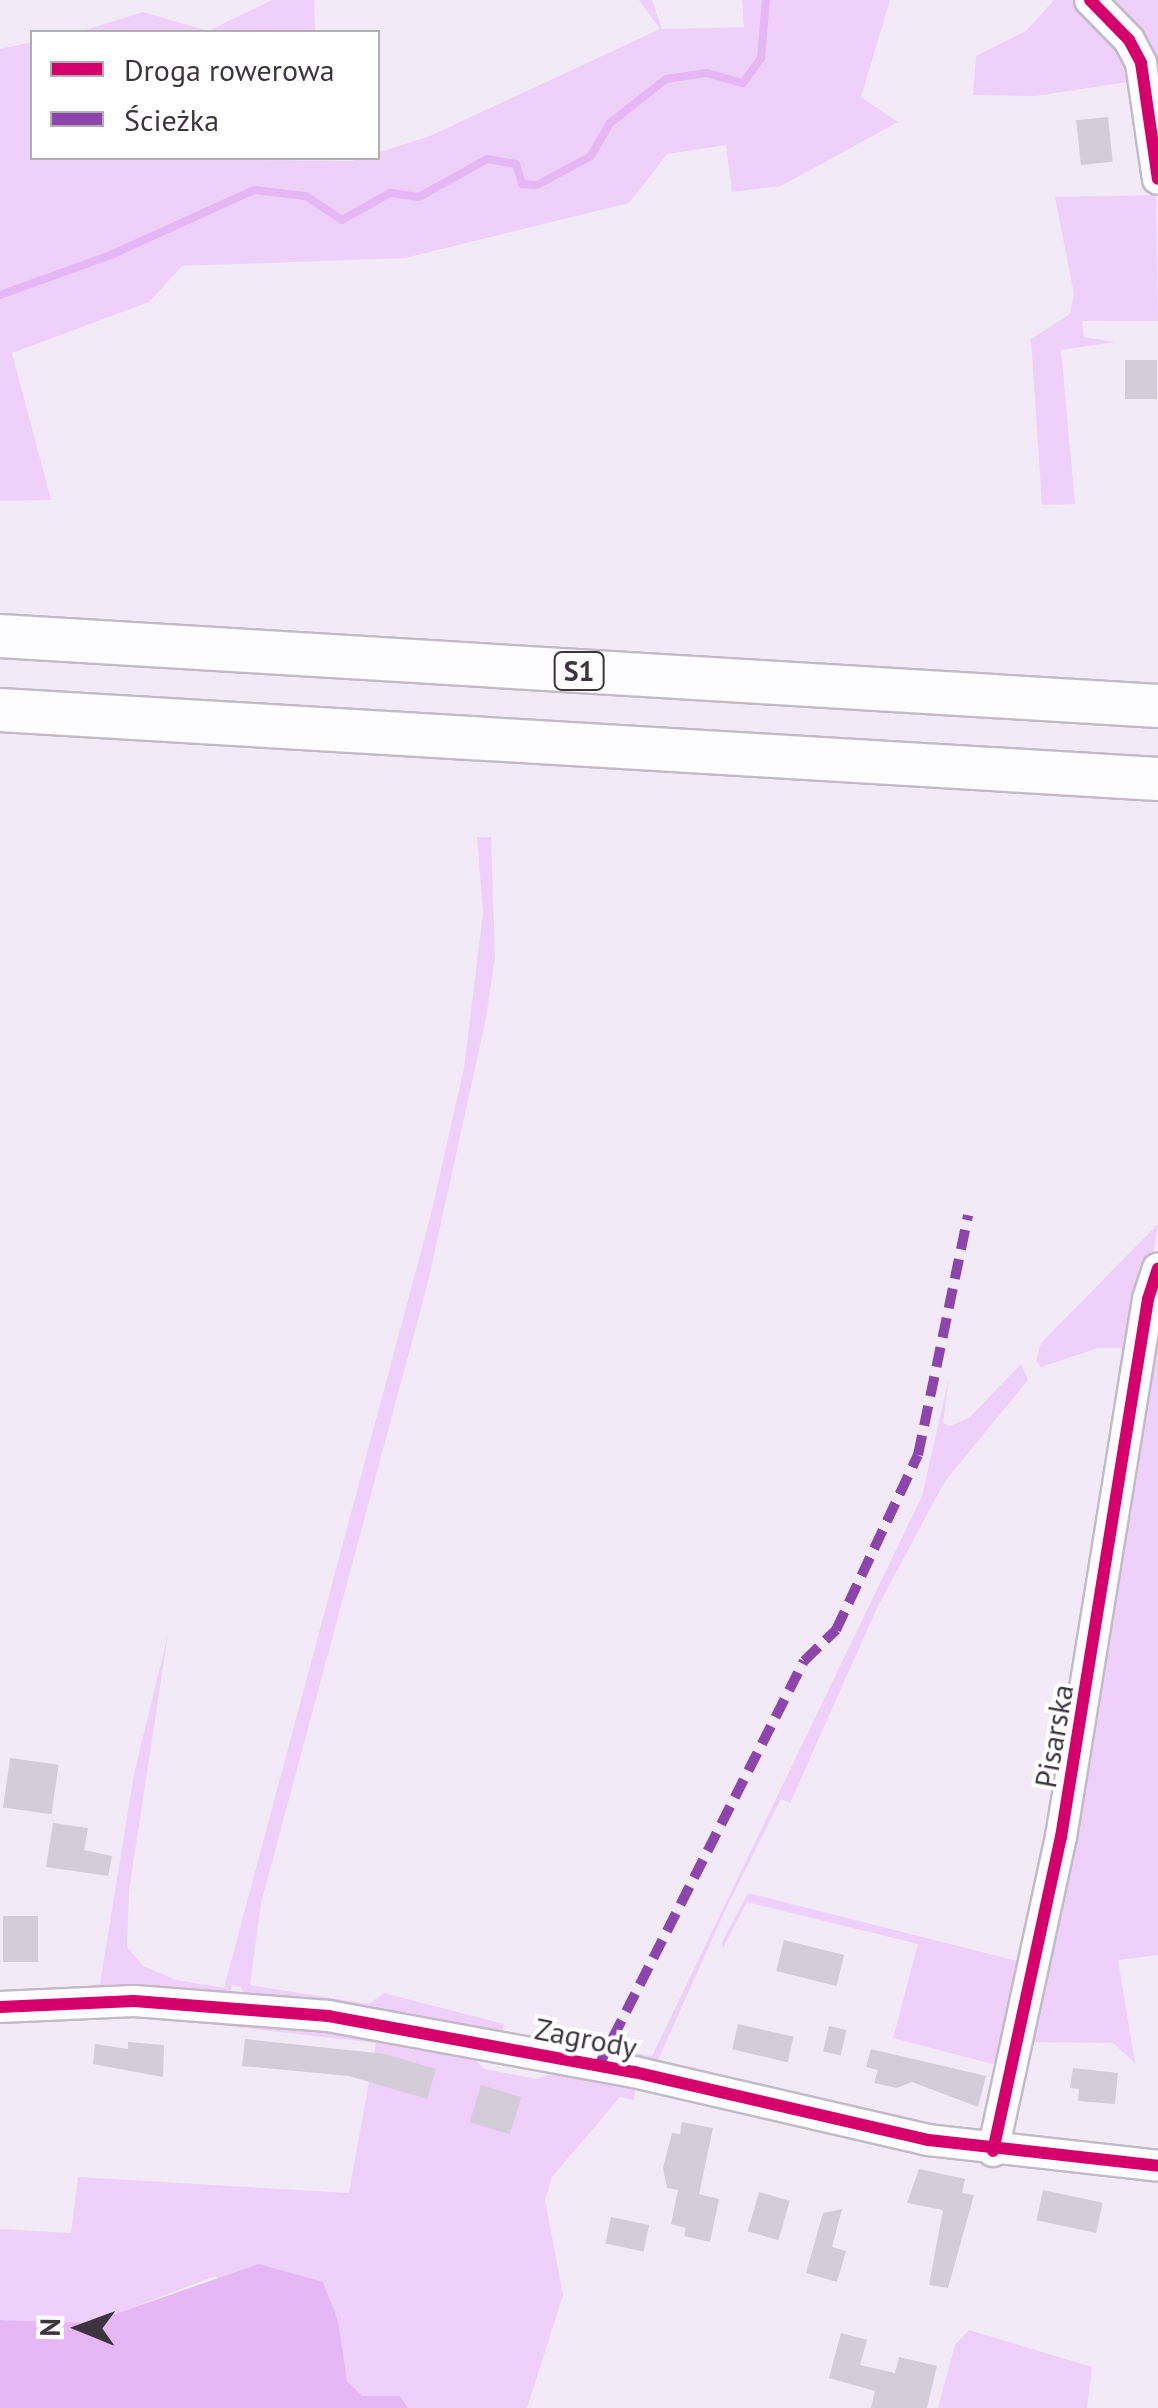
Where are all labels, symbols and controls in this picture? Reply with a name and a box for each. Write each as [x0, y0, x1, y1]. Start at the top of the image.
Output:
legend [30, 30, 380, 160]
text: Droga rowerowa [124, 50, 335, 89]
text: Ścieżka [124, 100, 219, 139]
road number: S1 [552, 648, 606, 694]
street label: Pisarska [1027, 1681, 1081, 1791]
street label: Zagrody [532, 2010, 640, 2066]
north arrow [30, 2278, 130, 2378]
text: N [31, 2318, 68, 2337]

